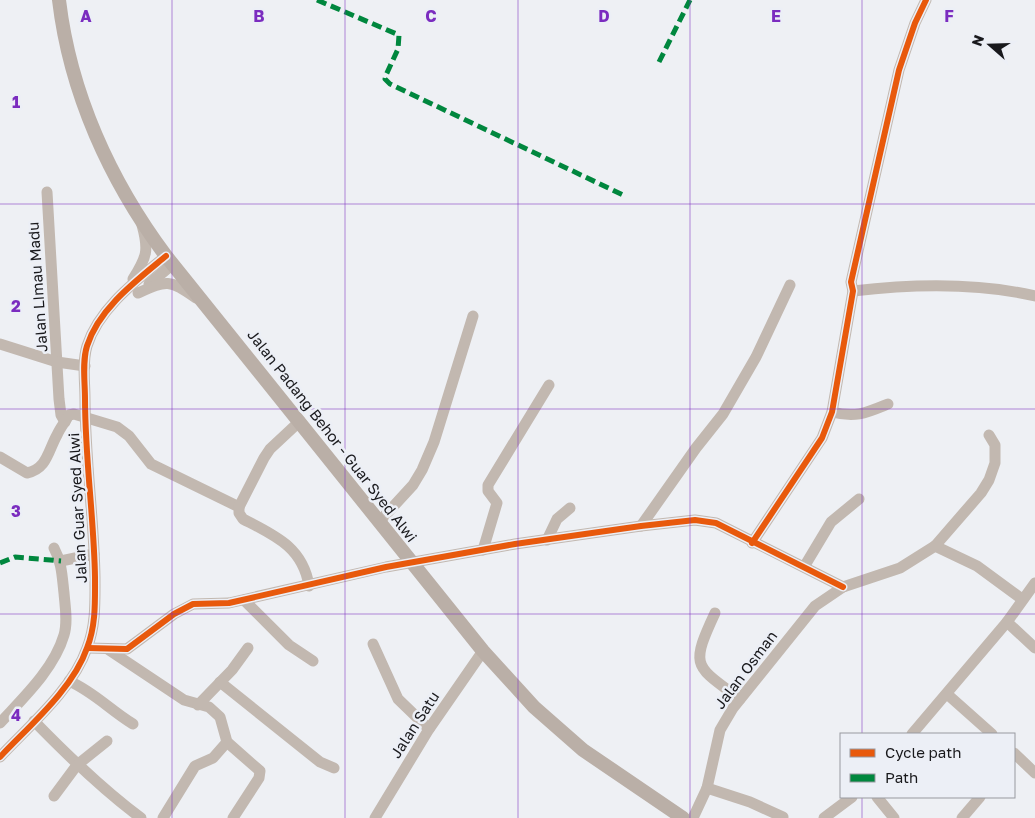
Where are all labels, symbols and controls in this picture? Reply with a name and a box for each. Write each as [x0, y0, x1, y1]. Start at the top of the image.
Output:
text: A [80, 6, 92, 26]
text: B [253, 6, 265, 26]
text: C [425, 6, 437, 26]
text: D [598, 6, 610, 26]
text: E [771, 6, 781, 26]
text: F [944, 6, 954, 26]
north arrow [965, 20, 1015, 70]
text: N [968, 32, 987, 48]
text: 1 [12, 92, 20, 112]
street label: Jalan LImau Madu [23, 221, 51, 353]
text: 2 [11, 296, 21, 316]
street label: Jalan Padang Behor - Guar Syed Alwi [244, 326, 421, 545]
street label: Jalan Guar Syed Alwi [64, 432, 90, 584]
text: 3 [11, 501, 21, 521]
street label: Jalan Osman [710, 627, 780, 712]
street label: Jalan Satu [386, 688, 442, 761]
text: 4 [11, 705, 21, 725]
legend [840, 733, 1015, 798]
text: Cycle path [885, 743, 961, 761]
text: Path [885, 768, 918, 786]

